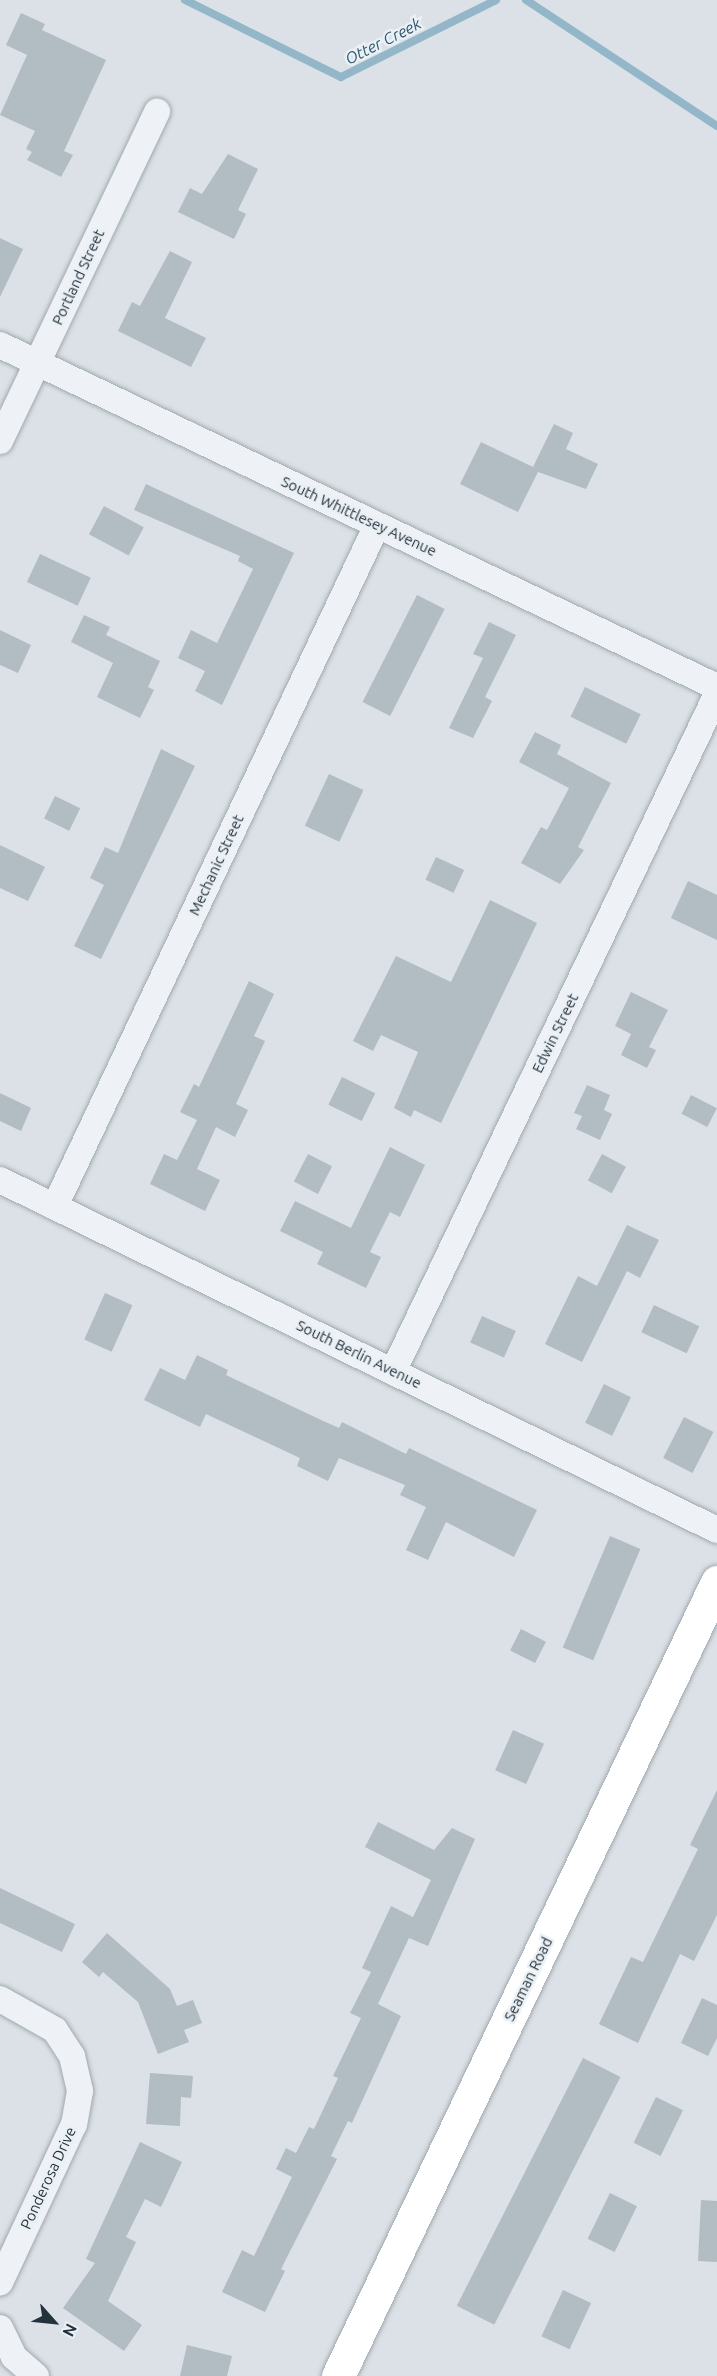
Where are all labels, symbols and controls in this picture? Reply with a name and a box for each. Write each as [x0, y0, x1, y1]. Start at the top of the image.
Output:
water label: Otter Creek [342, 14, 424, 68]
street label: Portland Street [48, 226, 108, 328]
street label: South Whittlesey Avenue [279, 472, 439, 560]
street label: Mechanic Street [185, 812, 247, 918]
street label: Edwin Street [528, 990, 582, 1076]
street label: South Berlin Avenue [294, 1316, 424, 1392]
street label: Seaman Road [500, 1934, 556, 2024]
street label: Ponderosa Drive [16, 2124, 80, 2232]
north arrow [24, 2292, 84, 2352]
text: N [59, 2321, 81, 2340]

